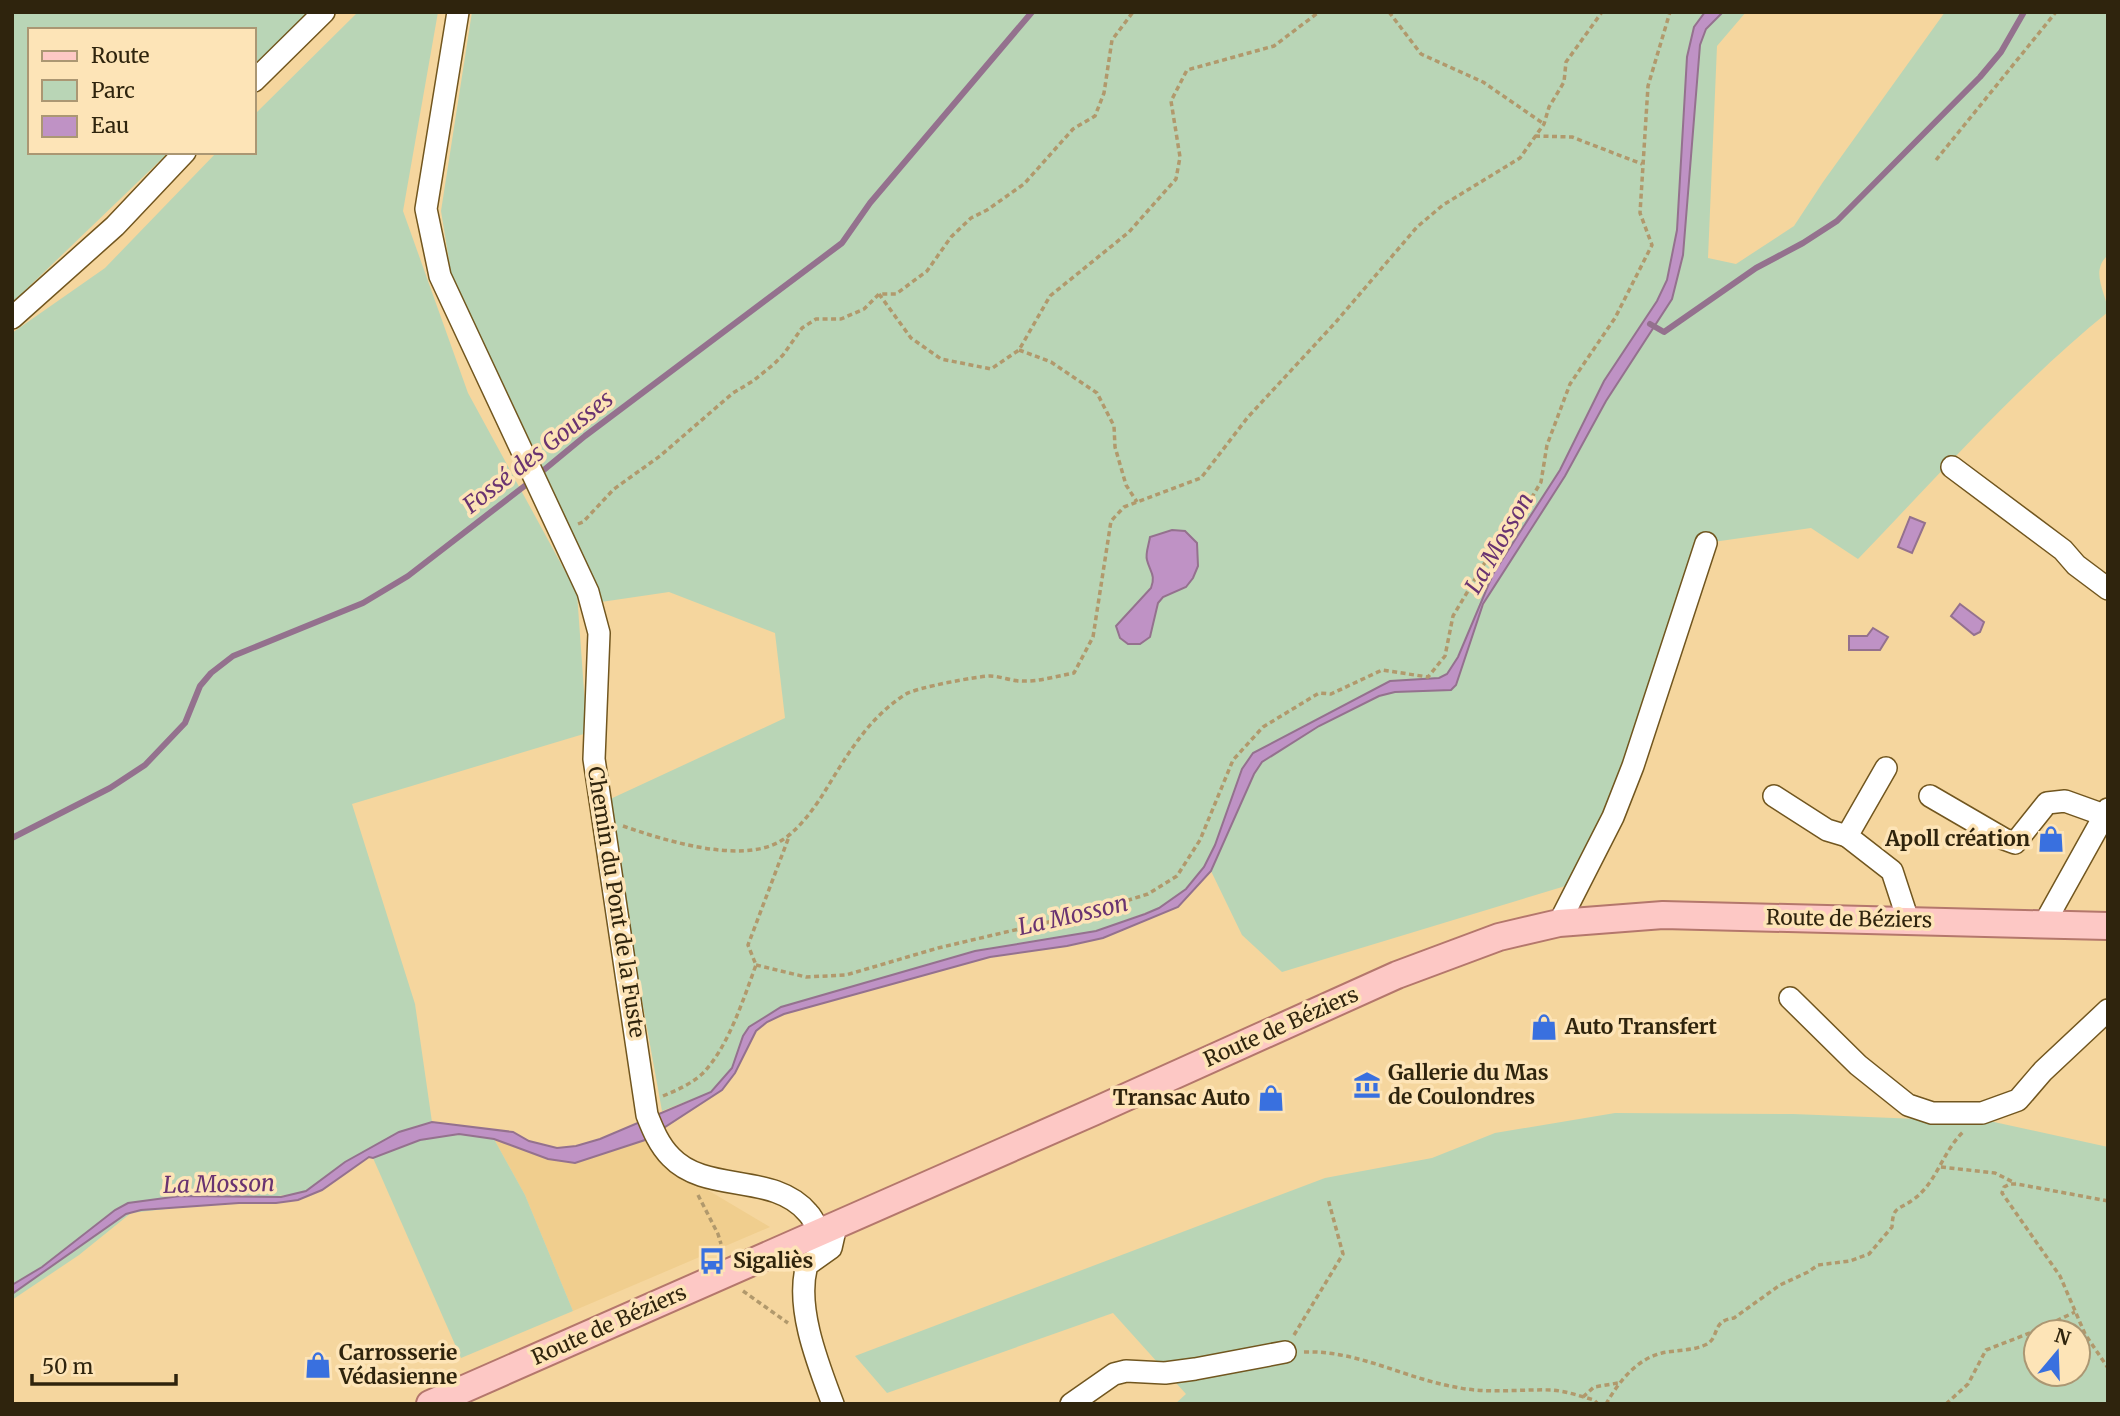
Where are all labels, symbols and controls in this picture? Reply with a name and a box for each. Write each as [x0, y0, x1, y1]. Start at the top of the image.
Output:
legend [28, 28, 256, 154]
text: Route [91, 42, 149, 69]
text: Parc [91, 77, 135, 104]
text: Eau [91, 112, 129, 139]
water label: Fossé des Gousses [456, 384, 619, 520]
water label: La Mosson [1458, 487, 1539, 598]
street label: Chemin du Pont de la Fuste [582, 764, 651, 1039]
shop icon: Apoll création [2036, 824, 2066, 854]
place label: Apoll création [1884, 825, 2030, 852]
water label: La Mosson [1015, 888, 1131, 941]
street label: Route de Béziers [1766, 904, 1932, 933]
street label: Route de Béziers [1199, 980, 1362, 1073]
shop icon: Auto Transfert [1529, 1012, 1559, 1042]
place label: Auto Transfert [1564, 1013, 1718, 1040]
place label: Gallerie du Mas de Coulondres [1388, 1059, 1549, 1110]
museum icon: Gallerie du Mas de Coulondres [1352, 1070, 1382, 1100]
shop icon: Transac Auto [1256, 1083, 1286, 1113]
place label: Transac Auto [1113, 1084, 1250, 1111]
water label: La Mosson [163, 1168, 275, 1199]
bus stop icon: Sigaliès [697, 1246, 727, 1276]
place label: Sigaliès [733, 1247, 814, 1274]
street label: Route de Béziers [527, 1278, 690, 1371]
north arrow [2022, 1318, 2092, 1388]
text: N [2052, 1323, 2074, 1351]
place label: Carrosserie Védasienne [338, 1339, 457, 1390]
scale bar [32, 1342, 175, 1386]
shop icon: Carrosserie Védasienne [303, 1350, 333, 1380]
text: 50 m [42, 1353, 93, 1380]

